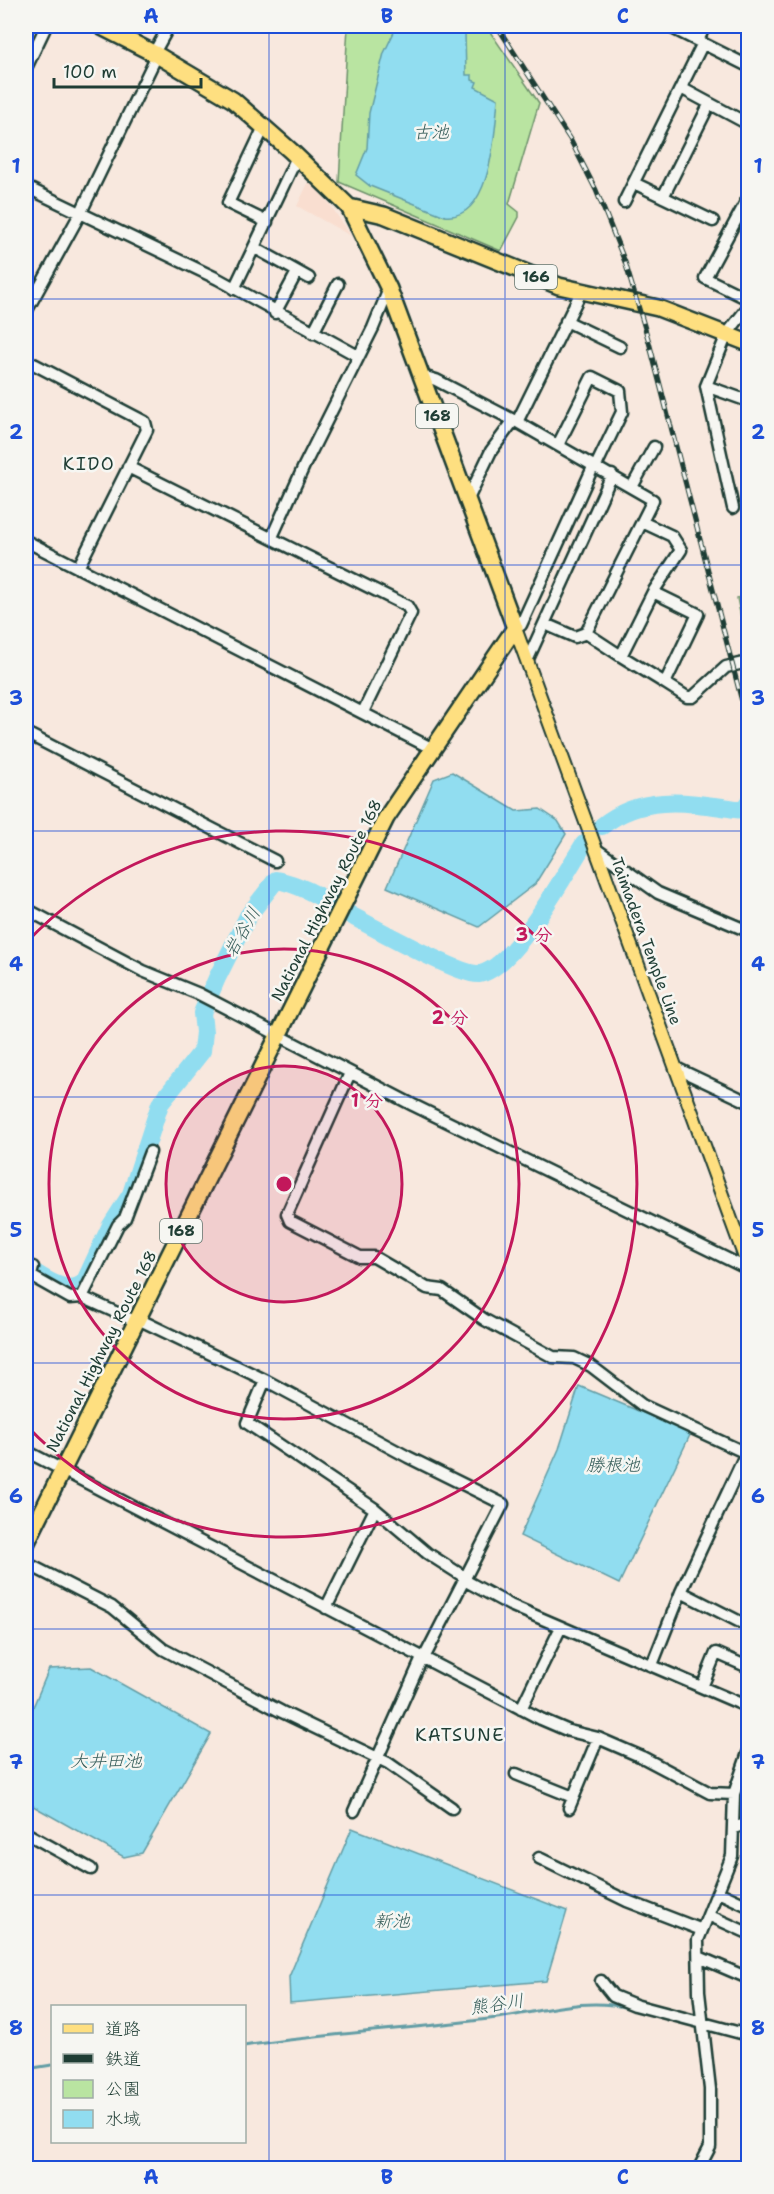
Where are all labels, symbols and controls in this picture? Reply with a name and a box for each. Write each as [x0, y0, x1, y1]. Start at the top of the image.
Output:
text: A [143, 3, 159, 29]
text: B [381, 3, 393, 29]
text: C [617, 3, 629, 29]
scale bar [54, 51, 201, 89]
text: 100 m [63, 60, 117, 84]
water label: 古池 [413, 120, 450, 144]
text: 1 [11, 153, 21, 179]
text: 1 [753, 153, 763, 179]
road number: 166 [515, 265, 557, 289]
road number: 168 [416, 404, 458, 428]
text: 2 [9, 419, 23, 445]
text: 2 [751, 419, 765, 445]
district label: KIDO [63, 452, 115, 476]
text: 3 [9, 685, 23, 711]
text: 3 [751, 685, 765, 711]
street label: National Highway Route 168 [266, 796, 387, 1005]
street label: Taimadera Temple Line [606, 855, 687, 1028]
water label: 岩谷川 [218, 903, 266, 961]
text: 3 分 [516, 923, 552, 947]
text: 4 [9, 951, 23, 977]
text: 4 [751, 951, 765, 977]
text: 2 分 [432, 1006, 468, 1030]
text: 1 分 [351, 1089, 383, 1113]
centre of rings [274, 1174, 294, 1194]
text: 5 [10, 1217, 22, 1243]
text: 5 [752, 1217, 764, 1243]
road number: 168 [160, 1219, 202, 1243]
street label: National Highway Route 168 [41, 1247, 162, 1456]
water label: 勝根池 [586, 1453, 641, 1477]
text: 6 [9, 1483, 23, 1509]
text: 6 [751, 1483, 765, 1509]
district label: KATSUNE [415, 1723, 505, 1747]
text: 7 [9, 1749, 23, 1775]
water label: 大井田池 [70, 1749, 143, 1773]
text: 7 [751, 1749, 765, 1775]
water label: 新池 [374, 1909, 411, 1933]
water label: 熊谷川 [469, 1988, 525, 2020]
legend [51, 2005, 246, 2143]
text: 8 [9, 2015, 23, 2041]
text: 8 [751, 2015, 765, 2041]
text: 道路 [105, 2017, 141, 2041]
text: 鉄道 [105, 2047, 141, 2071]
text: 公園 [105, 2077, 141, 2101]
text: 水域 [105, 2107, 141, 2131]
text: A [143, 2164, 159, 2190]
text: B [381, 2164, 393, 2190]
text: C [617, 2164, 629, 2190]

